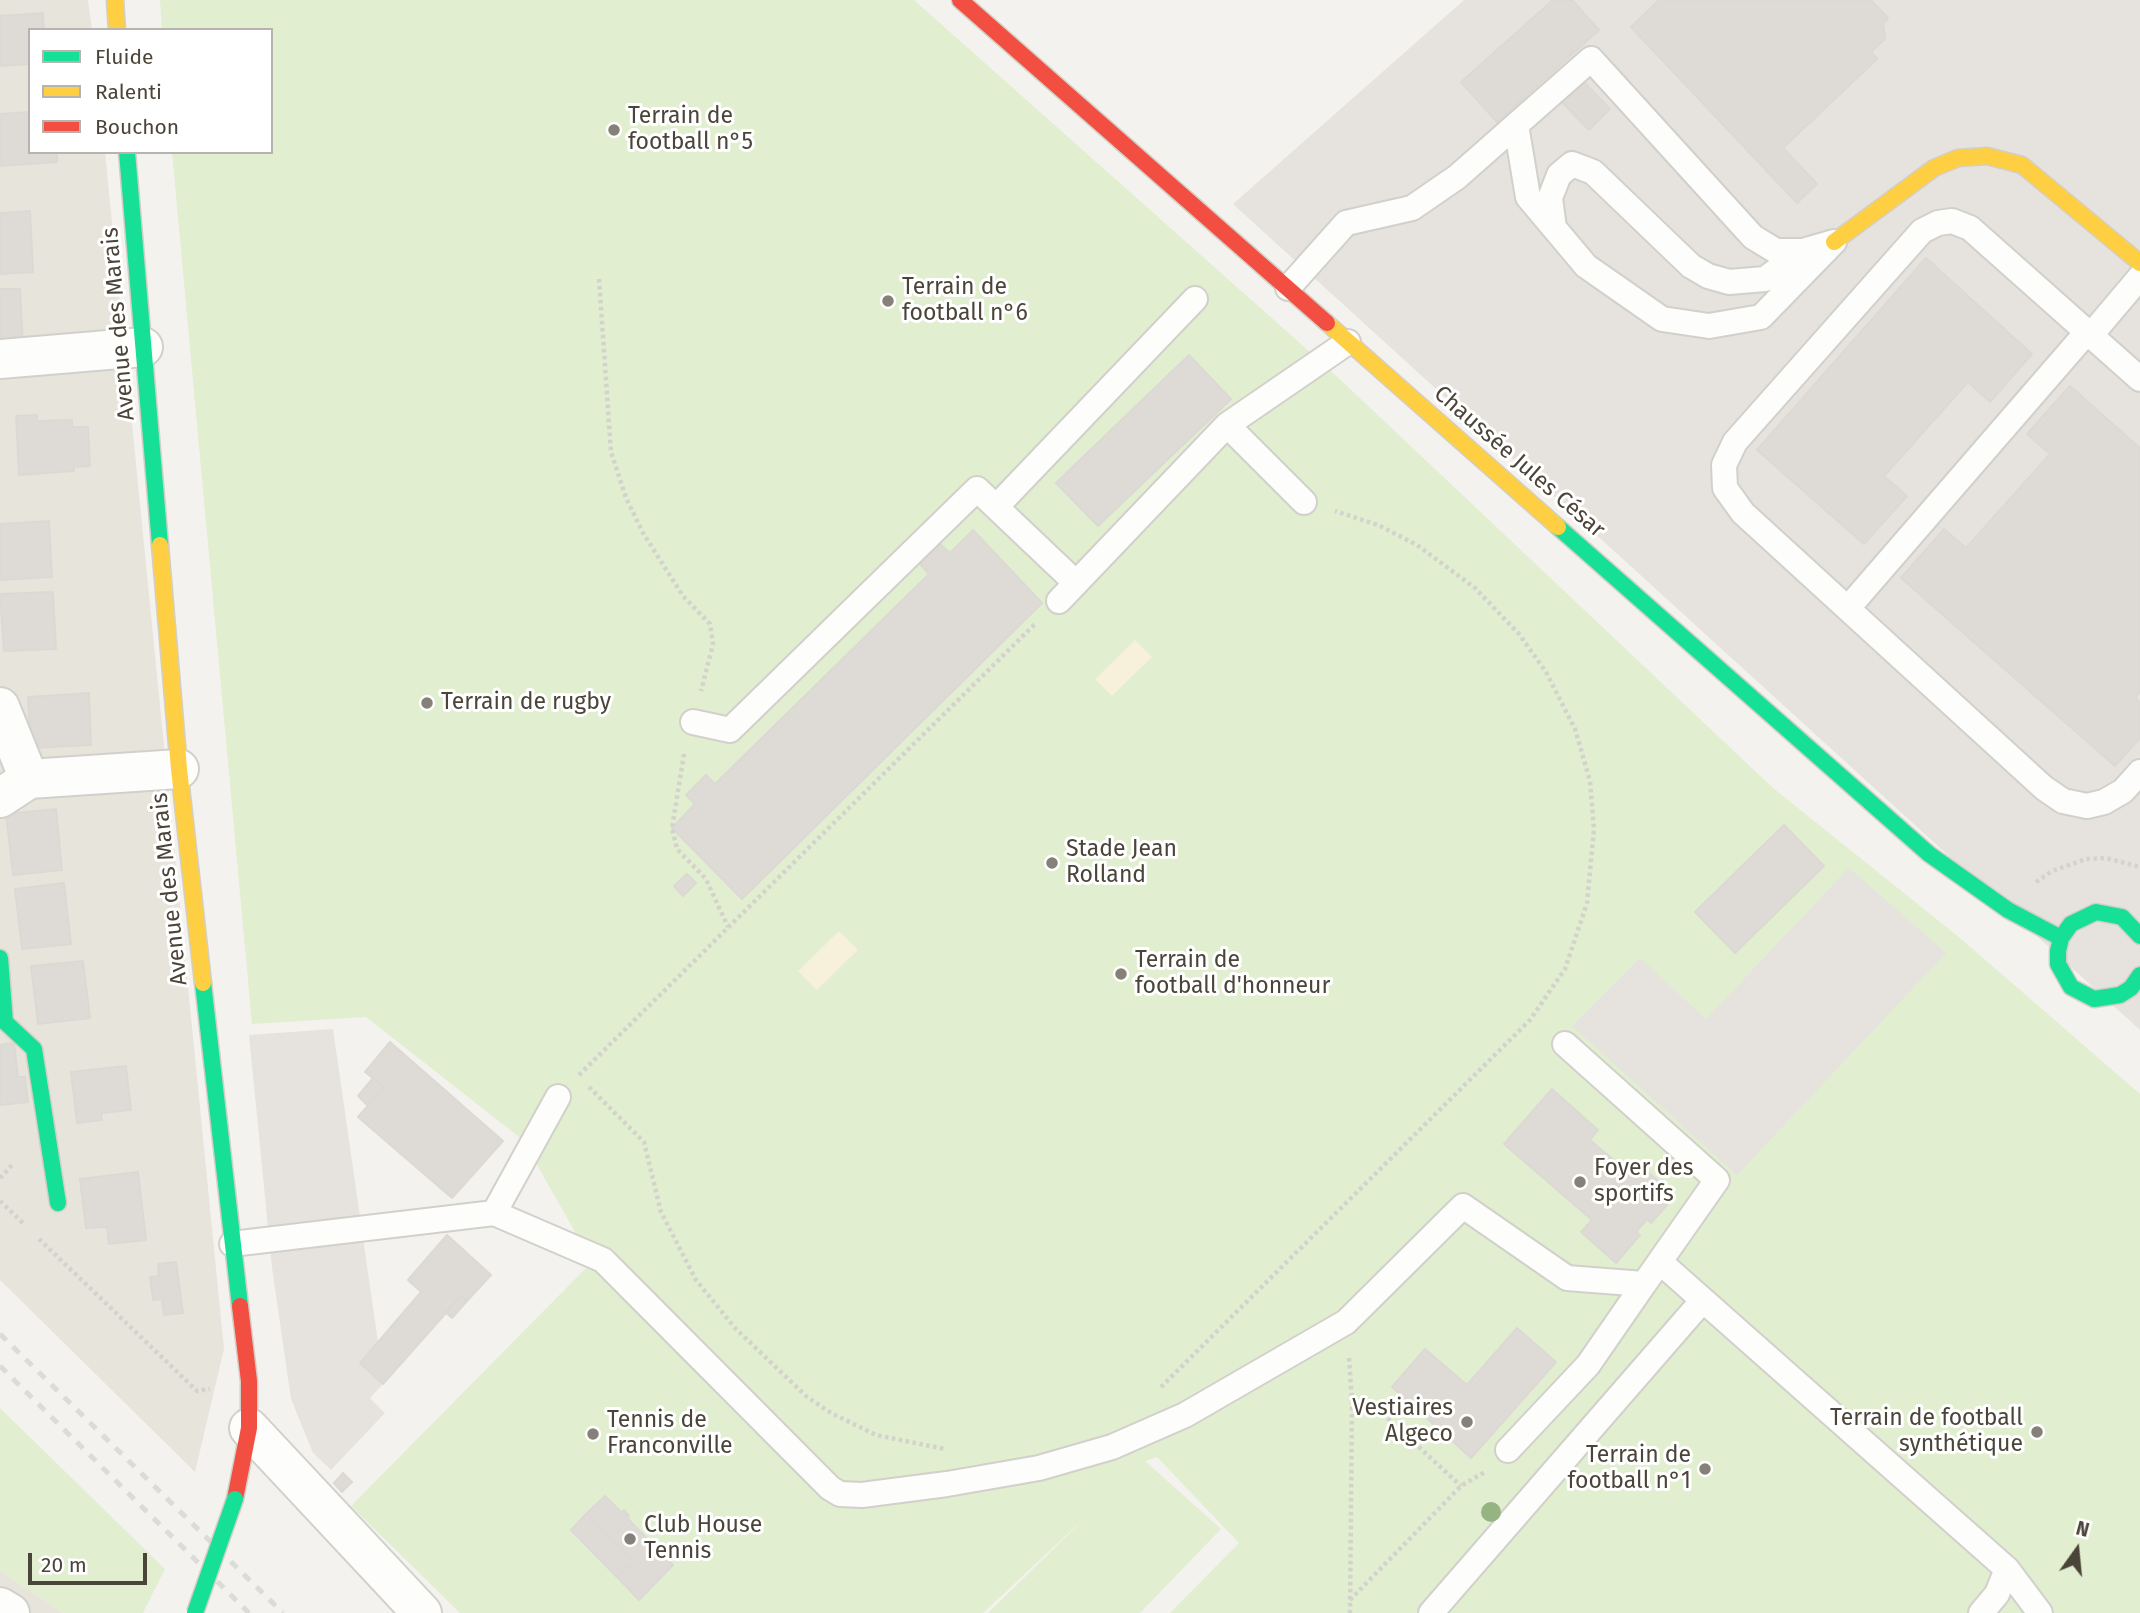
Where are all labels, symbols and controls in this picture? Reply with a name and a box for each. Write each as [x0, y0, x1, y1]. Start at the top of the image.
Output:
legend [28, 28, 273, 154]
text: Fluide [95, 44, 153, 70]
text: Ralenti [95, 79, 162, 105]
place label: Terrain de football n°5 [628, 103, 753, 157]
text: Bouchon [95, 114, 179, 140]
marker: Terrain de football n°5 [606, 122, 622, 138]
street label: Avenue des Marais [97, 226, 141, 422]
place label: Terrain de football n°6 [902, 274, 1028, 328]
marker: Terrain de football n°6 [880, 293, 896, 309]
street label: Chaussée Jules César [1428, 380, 1610, 544]
place label: Terrain de rugby [441, 689, 611, 717]
marker: Terrain de rugby [419, 695, 435, 711]
street label: Avenue des Marais [146, 791, 194, 987]
place label: Stade Jean Rolland [1066, 836, 1177, 890]
marker: Stade Jean Rolland [1044, 855, 1060, 871]
place label: Terrain de football d'honneur [1135, 947, 1330, 1001]
marker: Terrain de football d'honneur [1113, 966, 1129, 982]
place label: Foyer des sportifs [1594, 1155, 1694, 1209]
marker: Foyer des sportifs [1572, 1174, 1588, 1190]
place label: Vestiaires Algeco [1352, 1395, 1453, 1449]
place label: Terrain de football synthétique [1830, 1405, 2023, 1459]
place label: Tennis de Franconville [607, 1407, 733, 1461]
marker: Vestiaires Algeco [1459, 1414, 1475, 1430]
marker: Terrain de football synthétique [2029, 1424, 2045, 1440]
marker: Tennis de Franconville [585, 1426, 601, 1442]
place label: Terrain de football n°1 [1568, 1442, 1691, 1496]
marker: Terrain de football n°1 [1697, 1461, 1713, 1477]
place label: Club House Tennis [644, 1512, 762, 1566]
north arrow [2042, 1515, 2112, 1585]
text: N [2073, 1516, 2092, 1542]
marker: Club House Tennis [622, 1531, 638, 1547]
scale bar [32, 1540, 150, 1584]
text: 20 m [41, 1552, 87, 1578]

